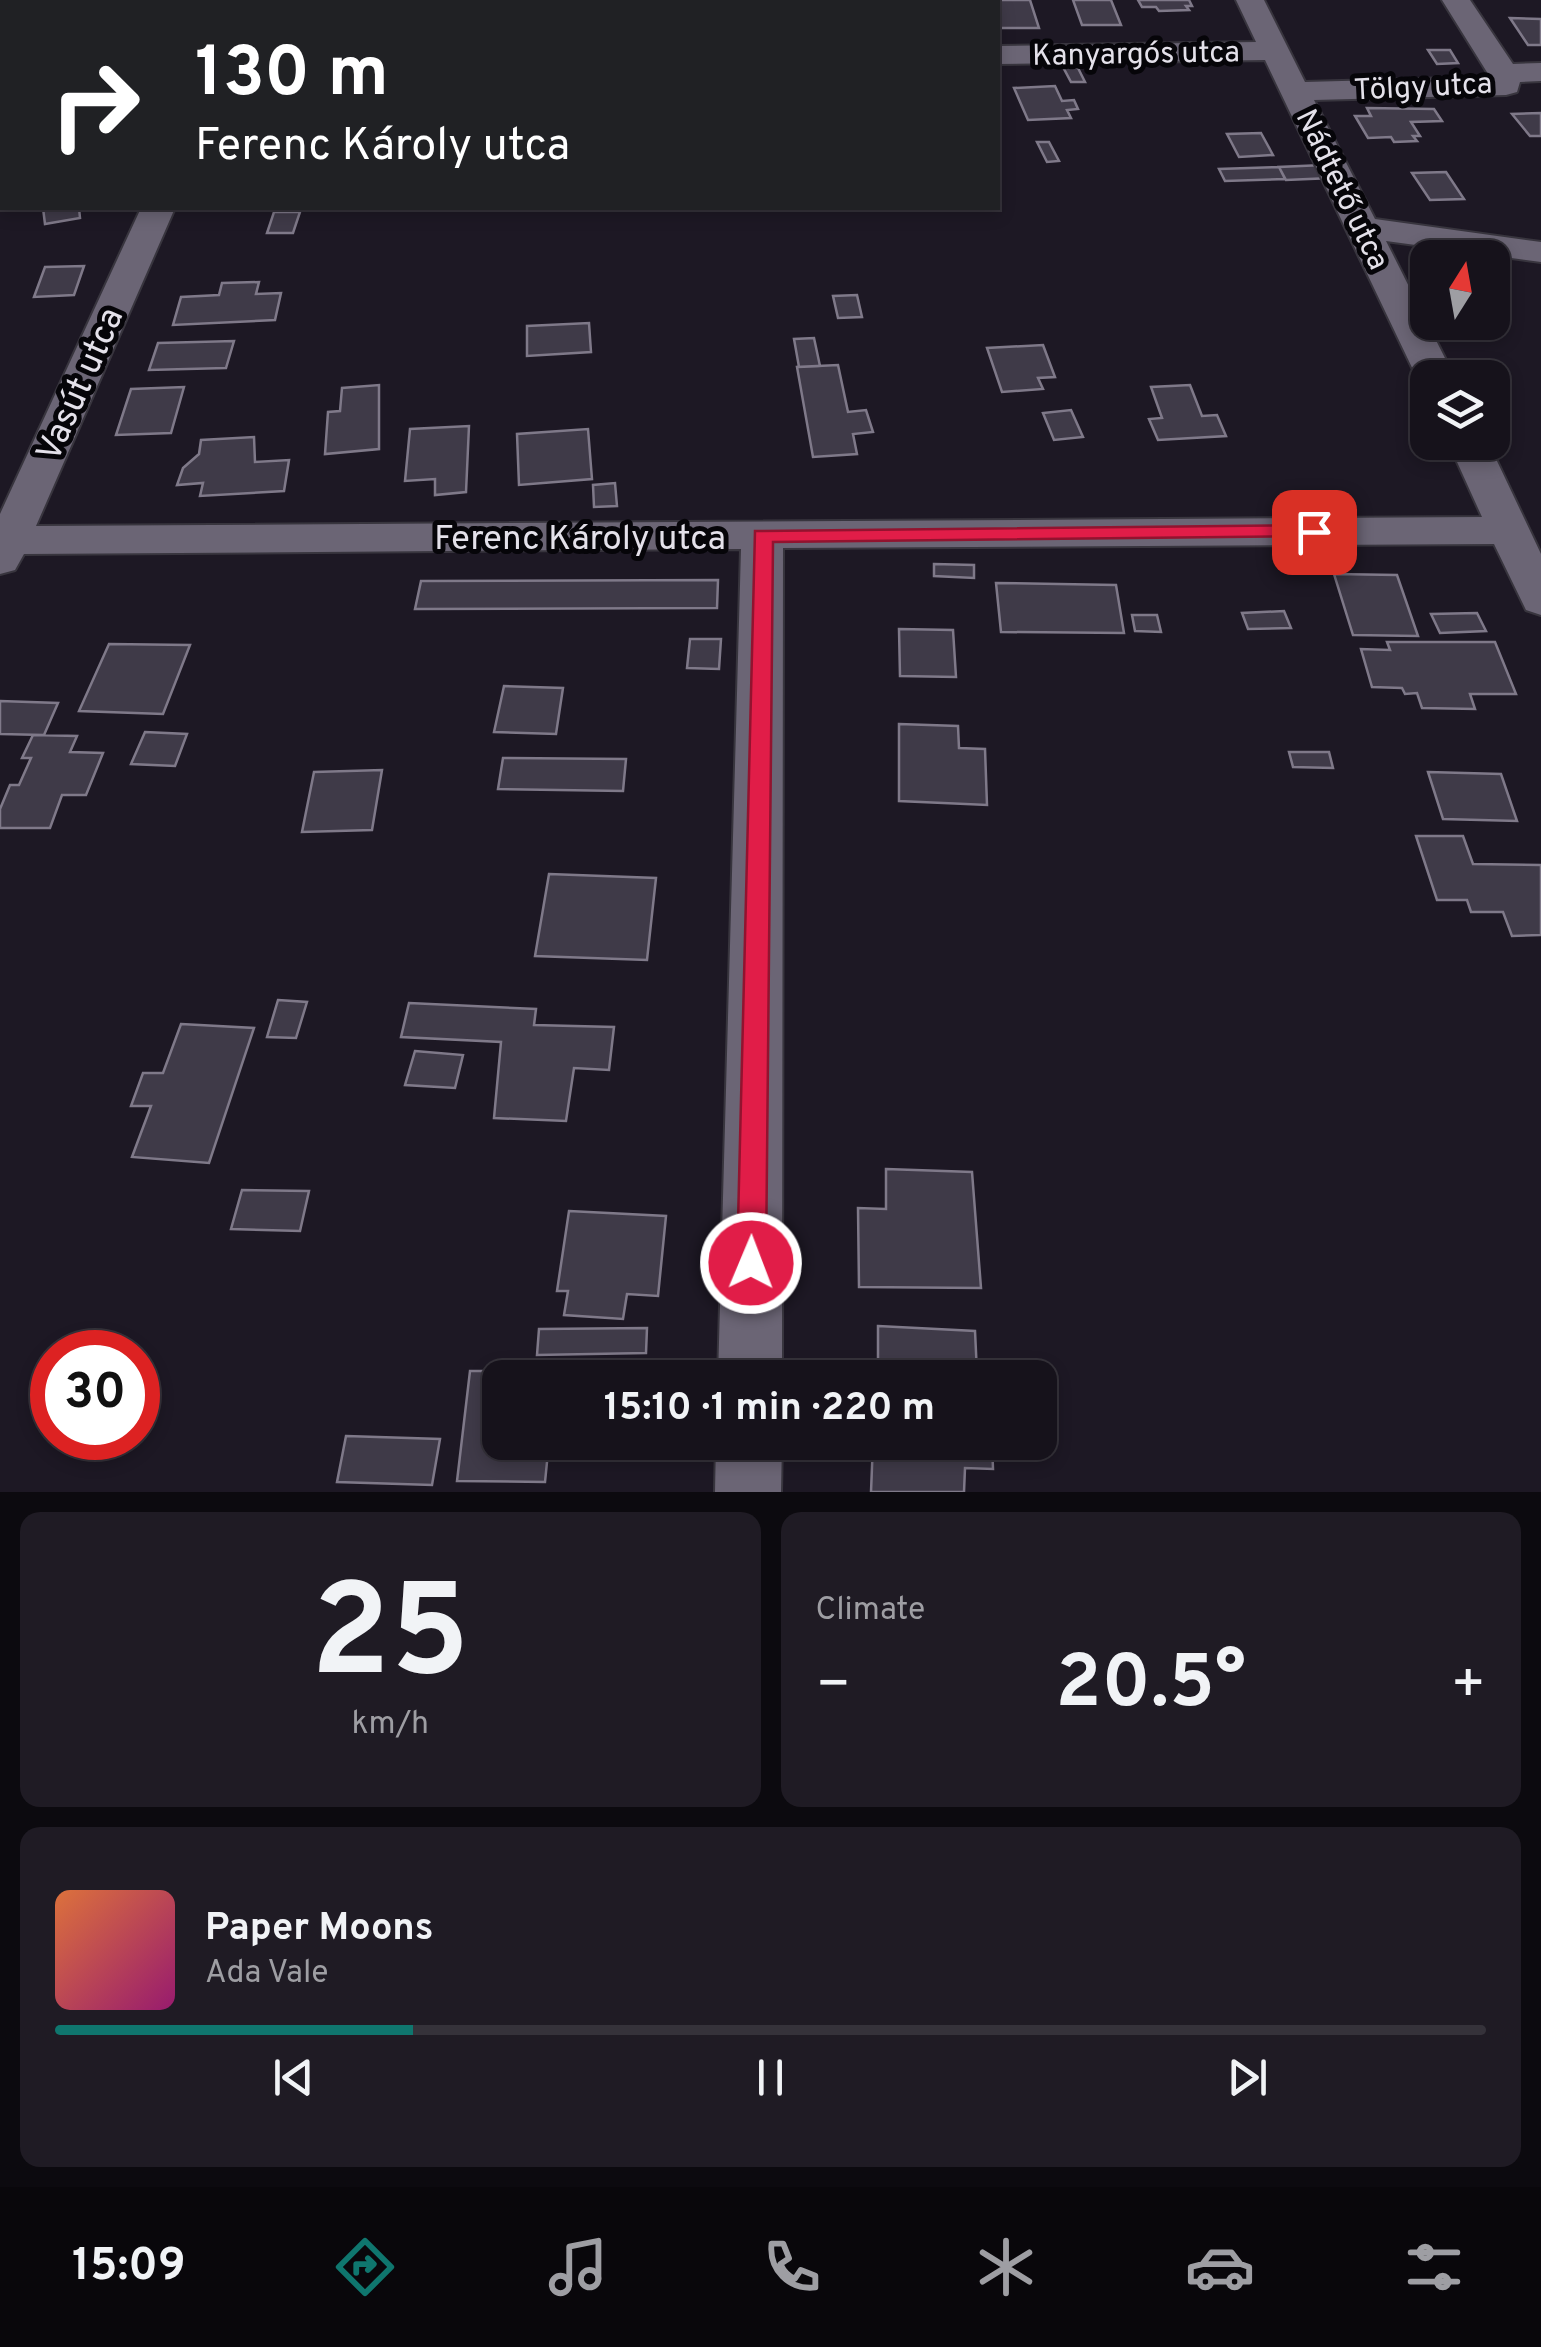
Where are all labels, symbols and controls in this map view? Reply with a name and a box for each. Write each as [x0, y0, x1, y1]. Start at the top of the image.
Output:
text: 130 m [195, 32, 389, 121]
street label: Kanyargós utca [1032, 35, 1240, 76]
icon: right [30, 40, 160, 170]
street label: Tölgy utca [1353, 66, 1493, 111]
street label: Nádtető utca [1286, 104, 1396, 276]
text: Ferenc Károly utca [195, 119, 570, 176]
north arrow [1410, 240, 1510, 340]
map controls [1410, 240, 1510, 460]
street label: Vasút utca [28, 301, 135, 469]
button: layers [1410, 360, 1510, 460]
pin [1272, 490, 1357, 575]
icon: arrive [1287, 505, 1342, 560]
street label: Ferenc Károly utca [434, 518, 726, 562]
position arrow [699, 1211, 803, 1315]
speed limit sign: 30 [30, 1330, 160, 1460]
text: 15:10 · 1 min · 220 m [604, 1385, 935, 1434]
text: 25 [311, 1557, 470, 1722]
text: Climate [816, 1591, 925, 1631]
text: 20.5° [1056, 1639, 1246, 1734]
text: − [816, 1652, 851, 1722]
text: + [1451, 1652, 1486, 1722]
text: km/h [351, 1705, 429, 1745]
text: Paper Moons [205, 1905, 434, 1954]
text: Ada Vale [205, 1954, 329, 1994]
icon: previous [266, 2050, 321, 2105]
icon: pause [743, 2050, 798, 2105]
icon: next [1220, 2050, 1275, 2105]
icon: directions [330, 2232, 400, 2302]
icon: music [543, 2232, 613, 2302]
icon: phone [757, 2232, 827, 2302]
icon: climate [971, 2232, 1041, 2302]
icon: car [1185, 2232, 1255, 2302]
icon: filters [1399, 2232, 1469, 2302]
text: 15:09 [72, 2239, 186, 2296]

